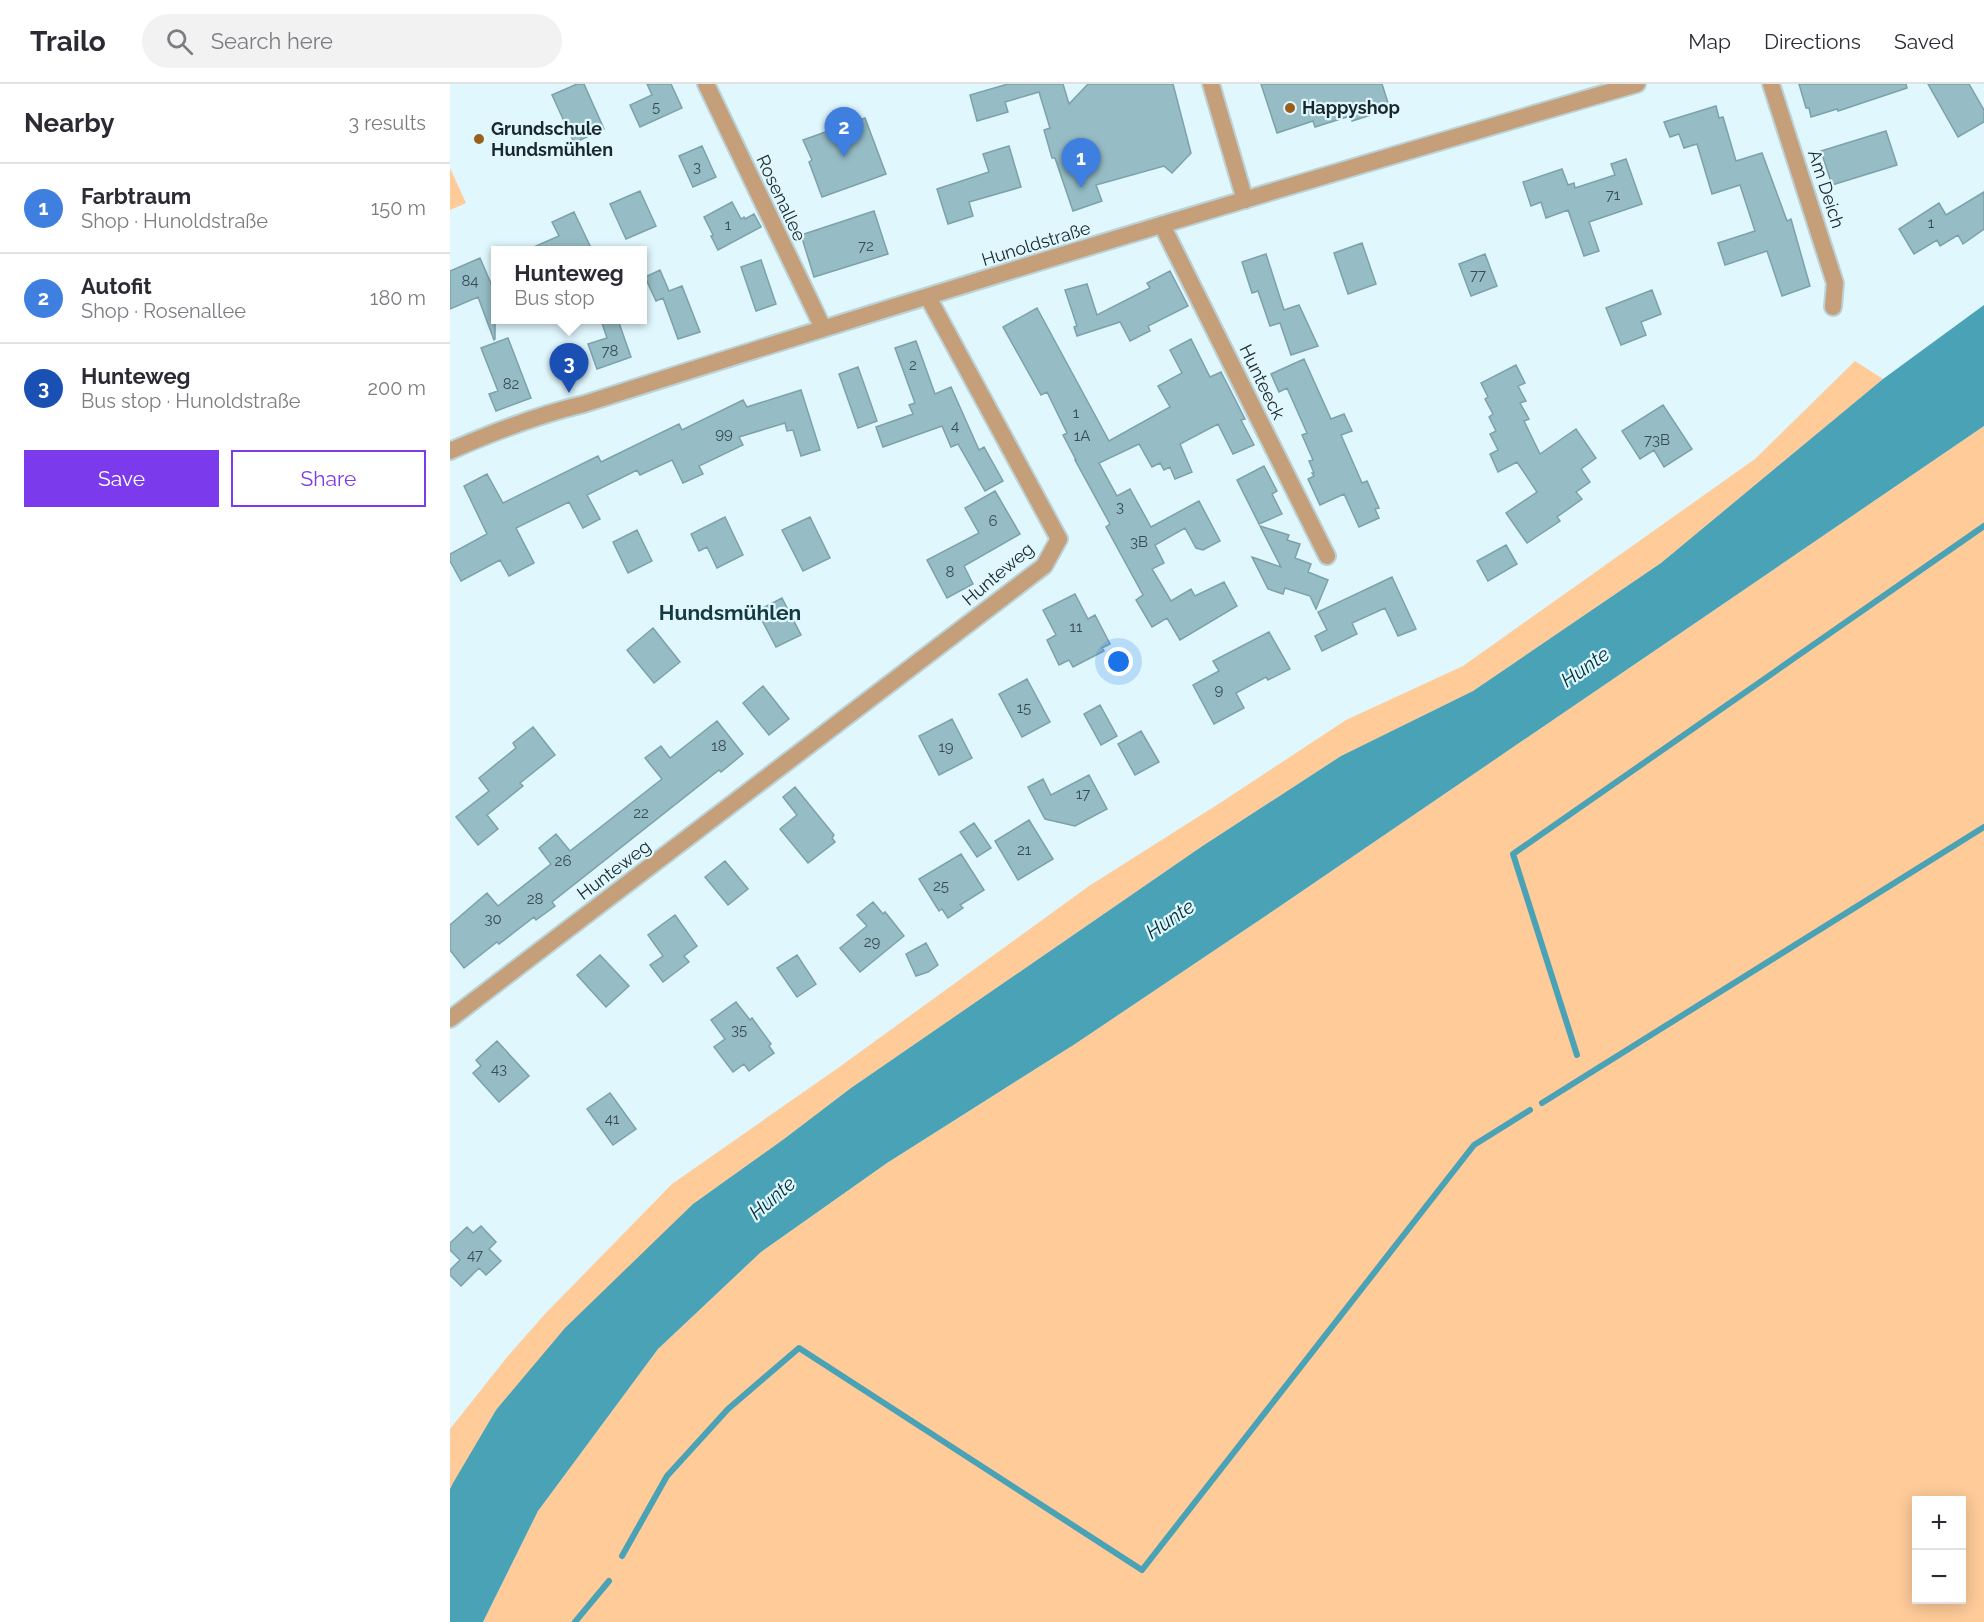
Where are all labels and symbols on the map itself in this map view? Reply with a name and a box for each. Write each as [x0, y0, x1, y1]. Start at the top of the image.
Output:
place label: Happyshop [1302, 97, 1400, 118]
house number: 5 [652, 98, 660, 116]
marker: Happyshop [1283, 101, 1297, 115]
pin: 2 [824, 107, 864, 157]
place label: Grundschule Hundsmühlen [491, 118, 613, 160]
marker: Grundschule Hundsmühlen [472, 132, 486, 146]
pin: 1 [1062, 138, 1100, 188]
street label: Am Deich [1804, 147, 1849, 231]
street label: Rosenallee [752, 151, 811, 245]
house number: 3 [693, 158, 701, 176]
house number: 71 [1606, 186, 1621, 204]
house number: 1 [1928, 214, 1935, 232]
house number: 1 [725, 216, 732, 234]
street label: Hunoldstraße [979, 217, 1093, 270]
house number: 72 [858, 237, 874, 255]
house number: 77 [1470, 266, 1486, 284]
house number: 84 [461, 272, 479, 290]
street label: Hunteeck [1235, 341, 1290, 423]
house number: 78 [602, 342, 619, 360]
pin: 3 [550, 344, 588, 393]
house number: 2 [909, 356, 917, 374]
house number: 82 [503, 375, 520, 393]
house number: 1 [1073, 404, 1080, 422]
house number: 4 [951, 417, 959, 435]
house number: 99 [715, 425, 733, 443]
house number: 1A [1074, 427, 1090, 445]
house number: 73B [1644, 431, 1670, 449]
house number: 3 [1116, 498, 1124, 516]
house number: 6 [988, 512, 998, 530]
house number: 3B [1130, 533, 1148, 551]
street label: Hunteweg [958, 538, 1038, 609]
house number: 8 [946, 563, 955, 581]
district label: Hundsmühlen [659, 600, 801, 625]
house number: 11 [1070, 618, 1083, 636]
water label: Hunte [1556, 642, 1614, 692]
your location [1104, 647, 1133, 676]
house number: 9 [1215, 681, 1224, 699]
house number: 15 [1017, 699, 1031, 717]
house number: 18 [711, 737, 727, 755]
house number: 19 [938, 738, 954, 756]
house number: 17 [1076, 785, 1090, 803]
house number: 22 [633, 804, 649, 822]
street label: Hunteweg [573, 835, 655, 904]
house number: 21 [1017, 841, 1032, 859]
house number: 26 [555, 852, 571, 870]
house number: 25 [933, 877, 949, 895]
house number: 28 [527, 890, 543, 908]
water label: Hunte [1141, 894, 1199, 944]
house number: 30 [484, 910, 502, 928]
house number: 29 [864, 933, 881, 951]
house number: 35 [731, 1021, 747, 1039]
house number: 43 [491, 1060, 507, 1078]
house number: 41 [605, 1110, 620, 1128]
water label: Hunte [744, 1171, 800, 1225]
house number: 47 [467, 1246, 483, 1264]

